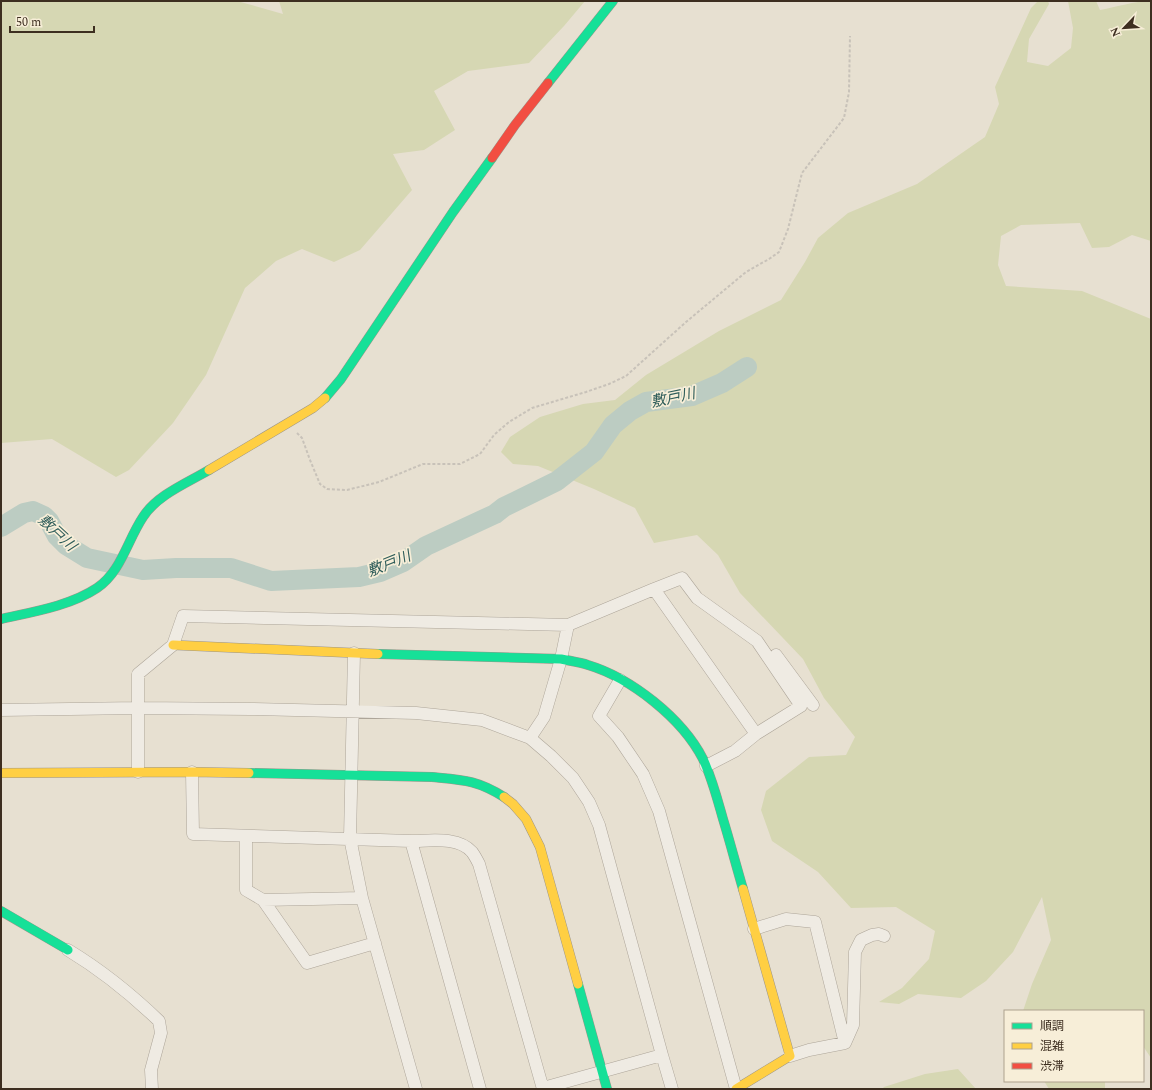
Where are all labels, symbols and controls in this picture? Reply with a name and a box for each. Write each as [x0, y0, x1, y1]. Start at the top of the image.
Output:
scale bar [10, 8, 94, 34]
north arrow [1104, 8, 1144, 48]
text: 50 m [16, 13, 41, 32]
text: N [1106, 24, 1125, 40]
water label: 敷戸川 [649, 382, 699, 414]
water label: 敷戸川 [33, 509, 83, 558]
water label: 敷戸川 [364, 544, 416, 583]
legend [1004, 1010, 1144, 1082]
text: 順調 [1040, 1017, 1064, 1036]
text: 混雑 [1040, 1037, 1064, 1056]
text: 渋滞 [1040, 1057, 1064, 1076]

